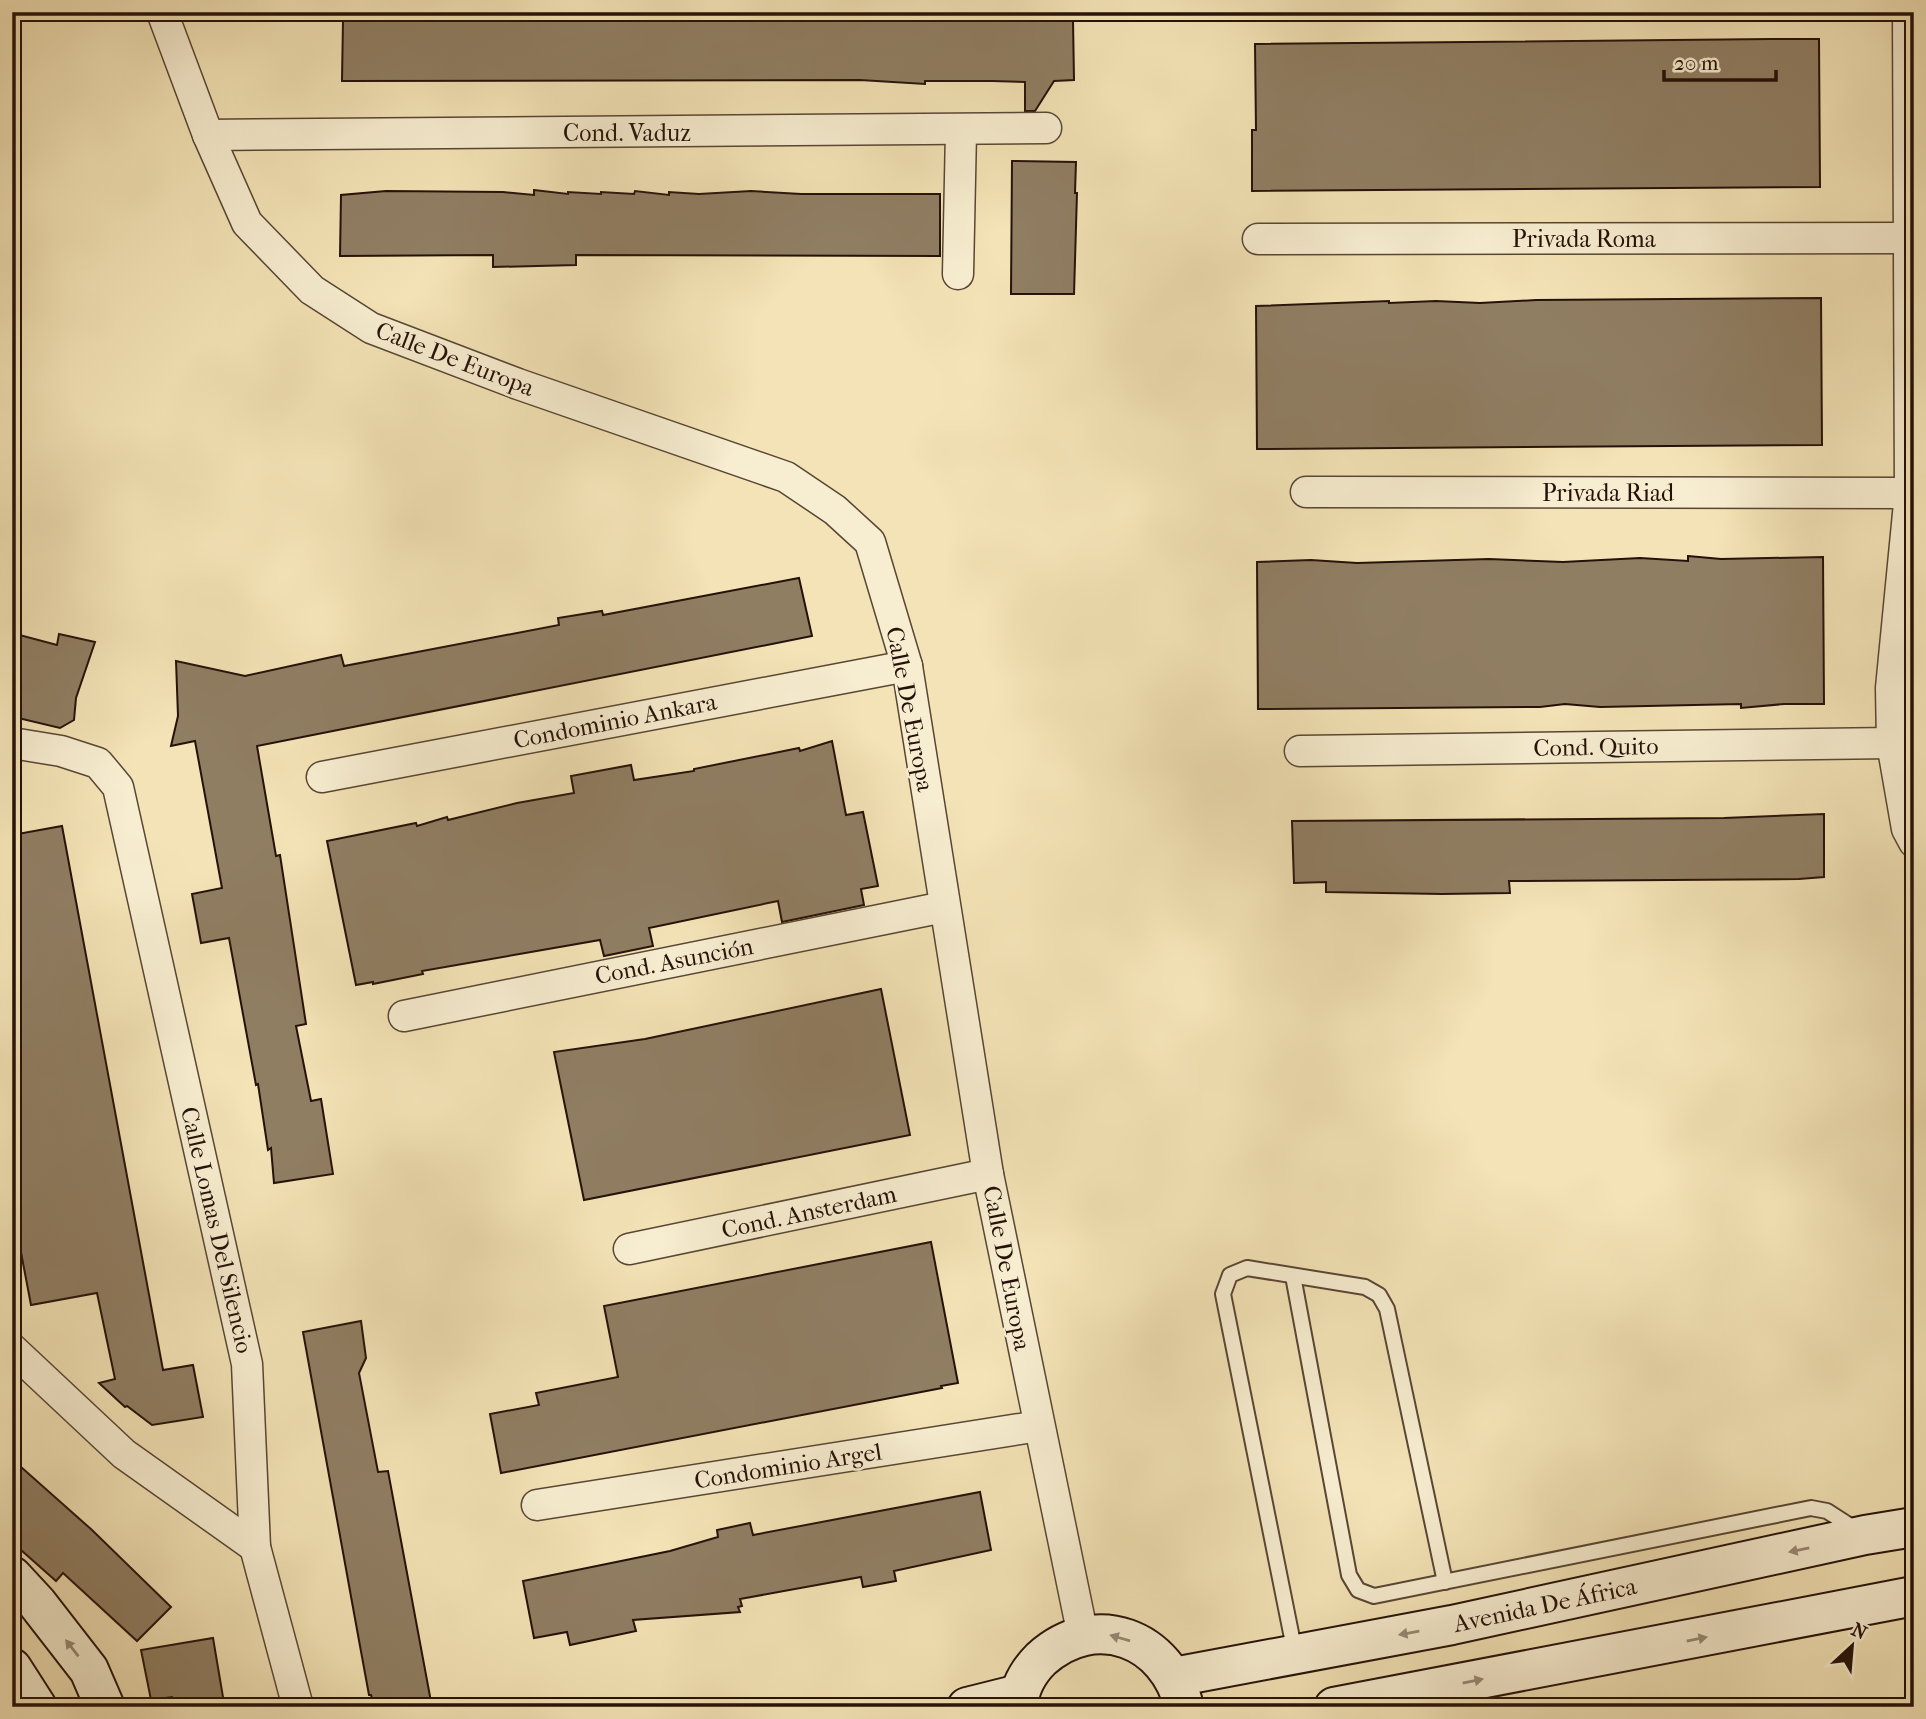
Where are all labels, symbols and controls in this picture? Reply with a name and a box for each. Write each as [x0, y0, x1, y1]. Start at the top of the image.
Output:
scale bar [1664, 38, 1776, 82]
text: 20 m [1674, 51, 1719, 75]
street label: Cond. Vaduz [563, 119, 691, 147]
street label: Privada Roma [1512, 225, 1657, 253]
street label: Calle De Europa [372, 316, 539, 402]
street label: Privada Riad [1542, 479, 1675, 507]
street label: Calle De Europa [880, 624, 940, 795]
street label: Condominio Ankara [511, 687, 720, 754]
street label: Cond. Quito [1533, 732, 1659, 762]
street label: Cond. Asunción [592, 932, 756, 990]
street label: Calle Lomas Del Silencio [175, 1104, 259, 1356]
street label: Cond. Ansterdam [719, 1180, 899, 1244]
street label: Calle De Europa [977, 1183, 1037, 1354]
street label: Condominio Argel [692, 1437, 884, 1495]
one-way arrow [1788, 1544, 1810, 1555]
street label: Avenida De África [1450, 1571, 1640, 1638]
north arrow [1818, 1610, 1888, 1680]
text: N [1848, 1619, 1871, 1645]
one-way arrow [1398, 1628, 1420, 1639]
one-way arrow [1110, 1632, 1131, 1642]
one-way arrow [1686, 1633, 1708, 1644]
one-way arrow [64, 1639, 79, 1657]
one-way arrow [1462, 1675, 1484, 1686]

